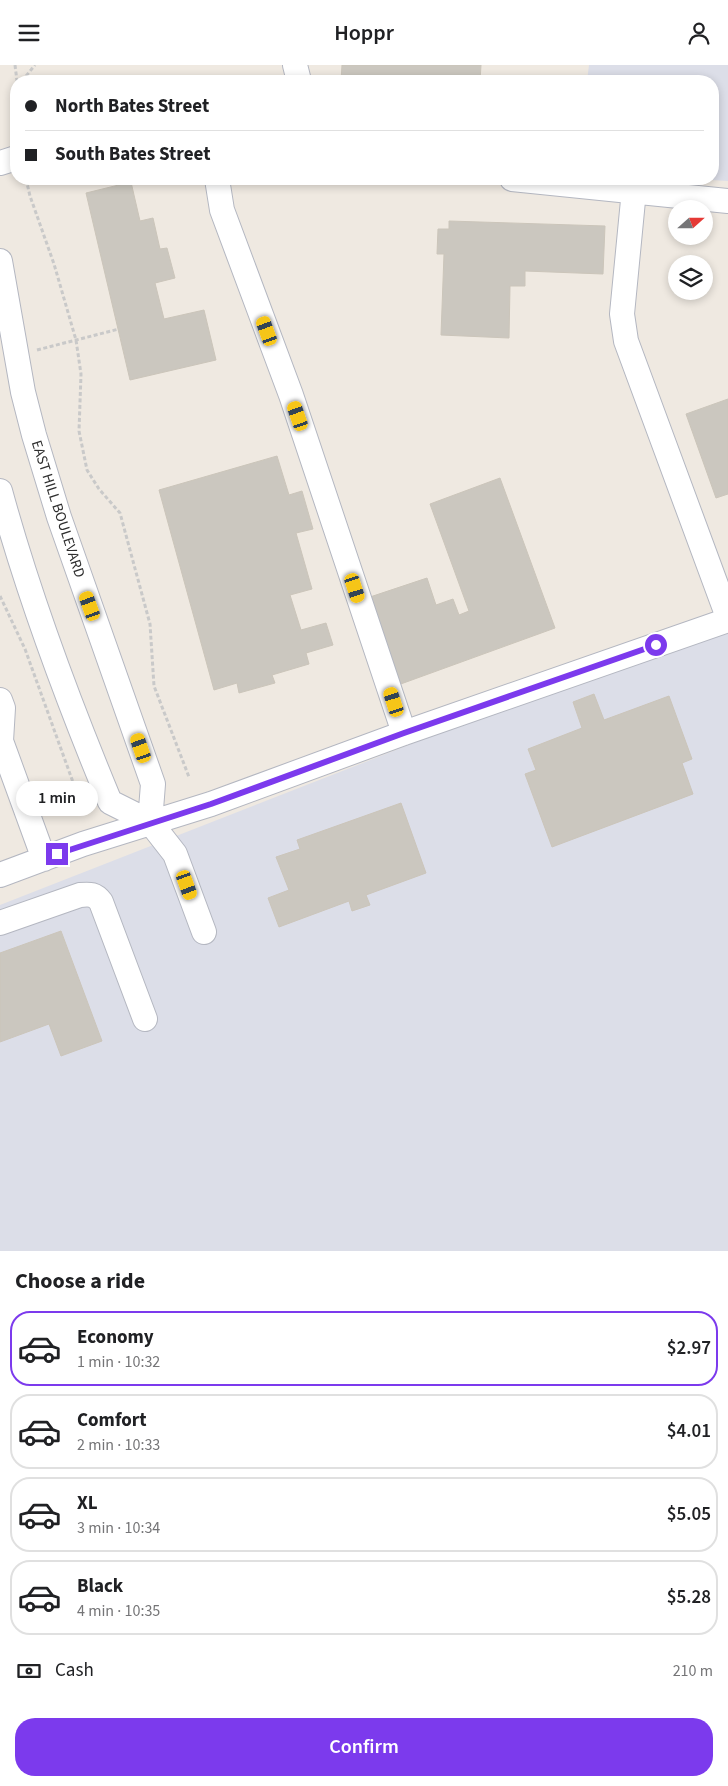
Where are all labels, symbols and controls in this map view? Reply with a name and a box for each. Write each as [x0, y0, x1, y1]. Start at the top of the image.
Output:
text: Hoppr [334, 17, 394, 49]
icon: menu [15, 19, 43, 47]
icon: person [685, 19, 713, 47]
text: North Bates Street [55, 93, 209, 120]
text: South Bates Street [55, 141, 210, 168]
north arrow [668, 200, 712, 245]
map controls [668, 200, 713, 300]
button: layers [668, 255, 713, 300]
car [254, 314, 279, 348]
car [286, 399, 309, 433]
street label: EAST HILL BOULEVARD [26, 438, 90, 580]
car [343, 571, 366, 605]
car [77, 589, 102, 623]
route start [645, 634, 667, 656]
car [382, 685, 405, 719]
car [129, 731, 152, 765]
callout: 1 min [16, 781, 98, 817]
text: 1 min [38, 787, 76, 809]
route end [46, 843, 68, 865]
car [174, 868, 199, 902]
text: Choose a ride [15, 1265, 145, 1297]
text: Economy [77, 1324, 154, 1351]
icon: car [17, 1326, 62, 1371]
text: $2.97 [667, 1335, 711, 1362]
text: 1 min · 10:32 [77, 1351, 160, 1373]
text: Comfort [77, 1407, 147, 1434]
icon: car [17, 1409, 62, 1454]
text: $4.01 [667, 1418, 711, 1445]
text: 2 min · 10:33 [77, 1434, 160, 1456]
text: XL [77, 1490, 98, 1517]
icon: car [17, 1492, 62, 1537]
text: $5.05 [667, 1501, 711, 1528]
text: 3 min · 10:34 [77, 1517, 160, 1539]
text: Black [77, 1573, 123, 1600]
icon: car [17, 1575, 62, 1620]
text: $5.28 [667, 1584, 711, 1611]
text: 4 min · 10:35 [77, 1600, 160, 1622]
icon: cash [15, 1657, 43, 1685]
text: Cash [55, 1657, 94, 1684]
text: 210 m [673, 1660, 713, 1682]
button: Confirm [15, 1718, 713, 1776]

